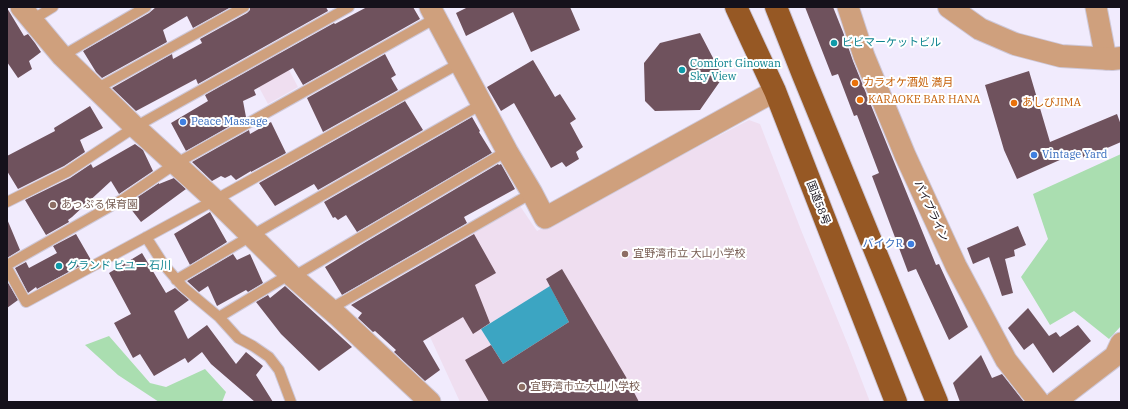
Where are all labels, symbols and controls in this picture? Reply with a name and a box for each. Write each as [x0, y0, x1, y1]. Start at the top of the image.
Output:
place label: ビビマーケットビル [842, 36, 941, 50]
marker: ビビマーケットビル [829, 38, 839, 48]
place label: Comfort Ginowan Sky View [690, 57, 781, 83]
marker: Comfort Ginowan Sky View [677, 65, 687, 75]
place label: カラオケ酒処 満月 [863, 76, 954, 90]
marker: カラオケ酒処 満月 [850, 78, 860, 88]
place label: KARAOKE BAR HANA [868, 93, 980, 107]
marker: KARAOKE BAR HANA [855, 95, 865, 105]
place label: あしびJIMA [1022, 96, 1081, 110]
marker: あしびJIMA [1009, 98, 1019, 108]
place label: Peace Massage [191, 115, 268, 129]
marker: Peace Massage [178, 117, 188, 127]
place label: Vintage Yard [1042, 148, 1108, 162]
marker: Vintage Yard [1029, 150, 1039, 160]
street label: パイプライン [911, 178, 951, 244]
street label: 国道58号 [804, 179, 832, 227]
place label: あっぷる保育園 [61, 198, 138, 212]
marker: あっぷる保育園 [48, 200, 58, 210]
place label: バイクR [863, 237, 903, 251]
marker: バイクR [906, 239, 916, 249]
place label: 宜野湾市立 大山小学校 [633, 247, 746, 261]
marker: 宜野湾市立 大山小学校 [620, 249, 630, 259]
place label: グランド ビユー 石川 [67, 259, 171, 273]
marker: グランド ビユー 石川 [54, 261, 64, 271]
place label: 宜野湾市立大山小学校 [530, 380, 640, 394]
marker: 宜野湾市立大山小学校 [517, 382, 527, 392]

